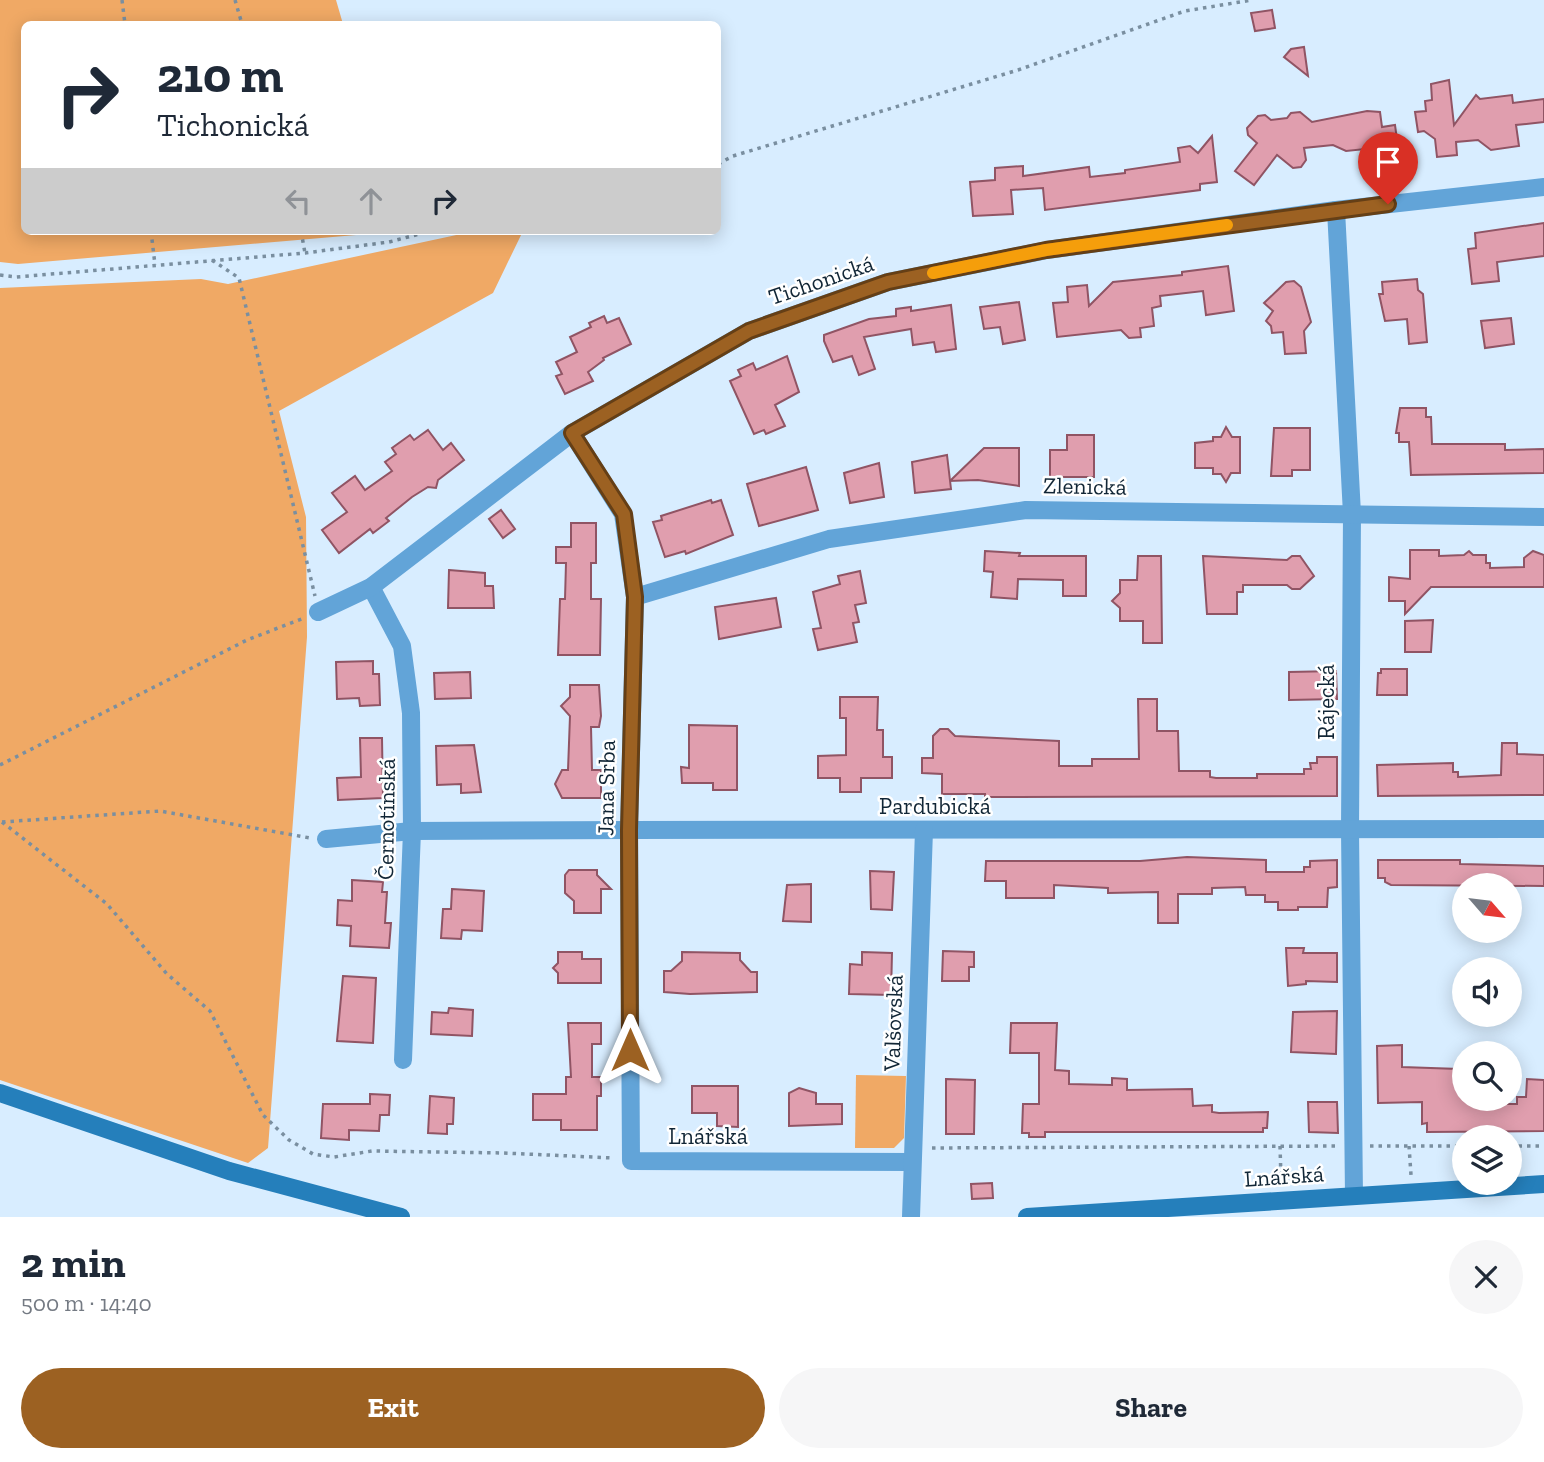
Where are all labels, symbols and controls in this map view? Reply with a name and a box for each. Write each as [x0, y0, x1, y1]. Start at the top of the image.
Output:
text: 210 m [157, 46, 283, 105]
icon: right [42, 49, 133, 140]
text: Tichonická [157, 106, 309, 144]
pin [1358, 132, 1418, 204]
icon: arrive [1369, 143, 1407, 181]
icon: left [279, 182, 317, 220]
icon: ahead [352, 182, 390, 220]
icon: right [425, 182, 463, 220]
street label: Tichonická [765, 249, 877, 311]
street label: Zlenická [1043, 471, 1127, 501]
street label: Rájecká [1312, 664, 1340, 740]
street label: Jana Srba [591, 740, 621, 836]
street label: Černotínská [371, 758, 401, 880]
street label: Pardubická [879, 792, 991, 820]
north arrow [1452, 873, 1522, 943]
map controls [1452, 873, 1522, 1195]
button: sound [1452, 957, 1522, 1027]
street label: Valšovská [877, 974, 909, 1073]
position arrow [593, 1013, 667, 1087]
button: search [1452, 1041, 1522, 1111]
street label: Lnářská [668, 1122, 748, 1150]
button: layers [1452, 1125, 1522, 1195]
street label: Lnářská [1243, 1159, 1325, 1193]
text: 2 min [21, 1237, 126, 1288]
button: close [1449, 1240, 1523, 1314]
text: 500 m · 14:40 [21, 1289, 152, 1317]
button: Exit [21, 1368, 765, 1448]
button: Share [779, 1368, 1523, 1448]

